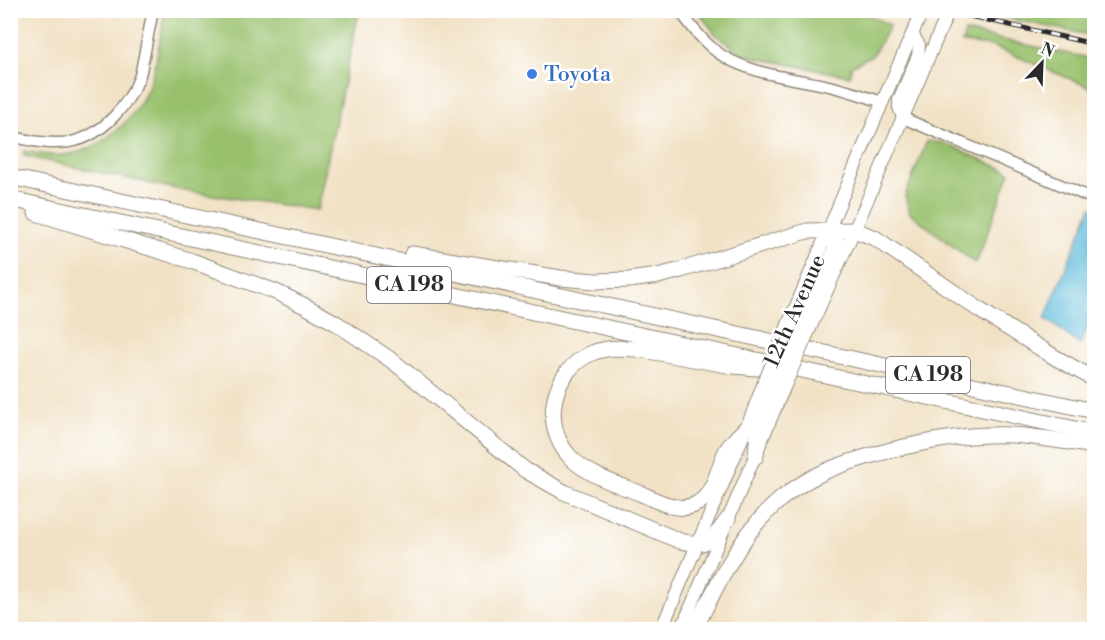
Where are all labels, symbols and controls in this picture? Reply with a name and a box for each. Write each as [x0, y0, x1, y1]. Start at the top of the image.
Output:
north arrow [1012, 33, 1072, 93]
text: N [1038, 38, 1058, 62]
place label: Toyota [544, 61, 612, 88]
marker: Toyota [525, 67, 539, 81]
street label: 12th Avenue [758, 250, 832, 372]
road number: CA 198 [367, 267, 451, 303]
road number: CA 198 [886, 357, 970, 393]

